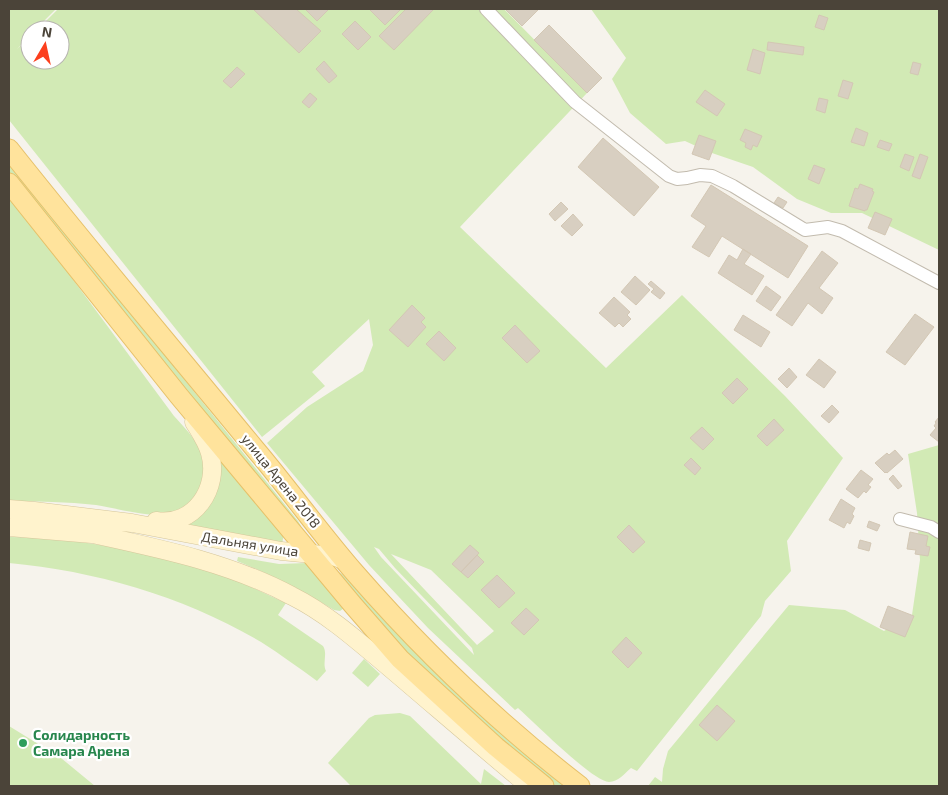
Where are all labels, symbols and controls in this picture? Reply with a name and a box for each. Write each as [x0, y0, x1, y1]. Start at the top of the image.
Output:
north arrow [20, 20, 70, 70]
text: N [41, 22, 53, 41]
street label: улица Арена 2018 [238, 430, 325, 531]
street label: Дальняя улица [200, 527, 300, 560]
place label: Солидарность Самара Арена [33, 726, 131, 759]
marker: Солидарность Самара Арена [17, 737, 29, 749]

